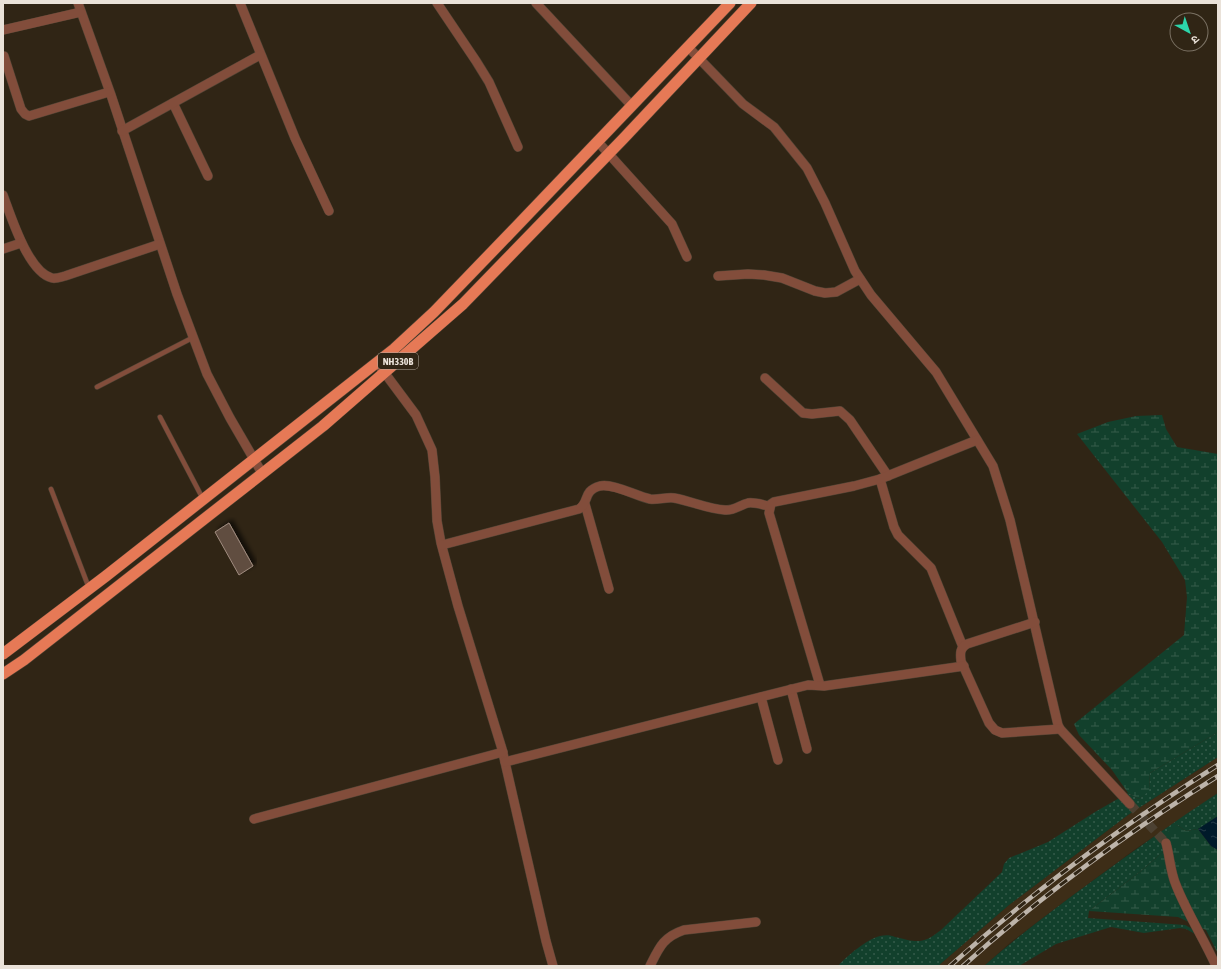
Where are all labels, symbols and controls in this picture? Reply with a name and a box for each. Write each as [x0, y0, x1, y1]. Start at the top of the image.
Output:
north arrow [1169, 12, 1209, 52]
text: उ [1189, 33, 1202, 47]
road number: NH330B [378, 353, 418, 369]

